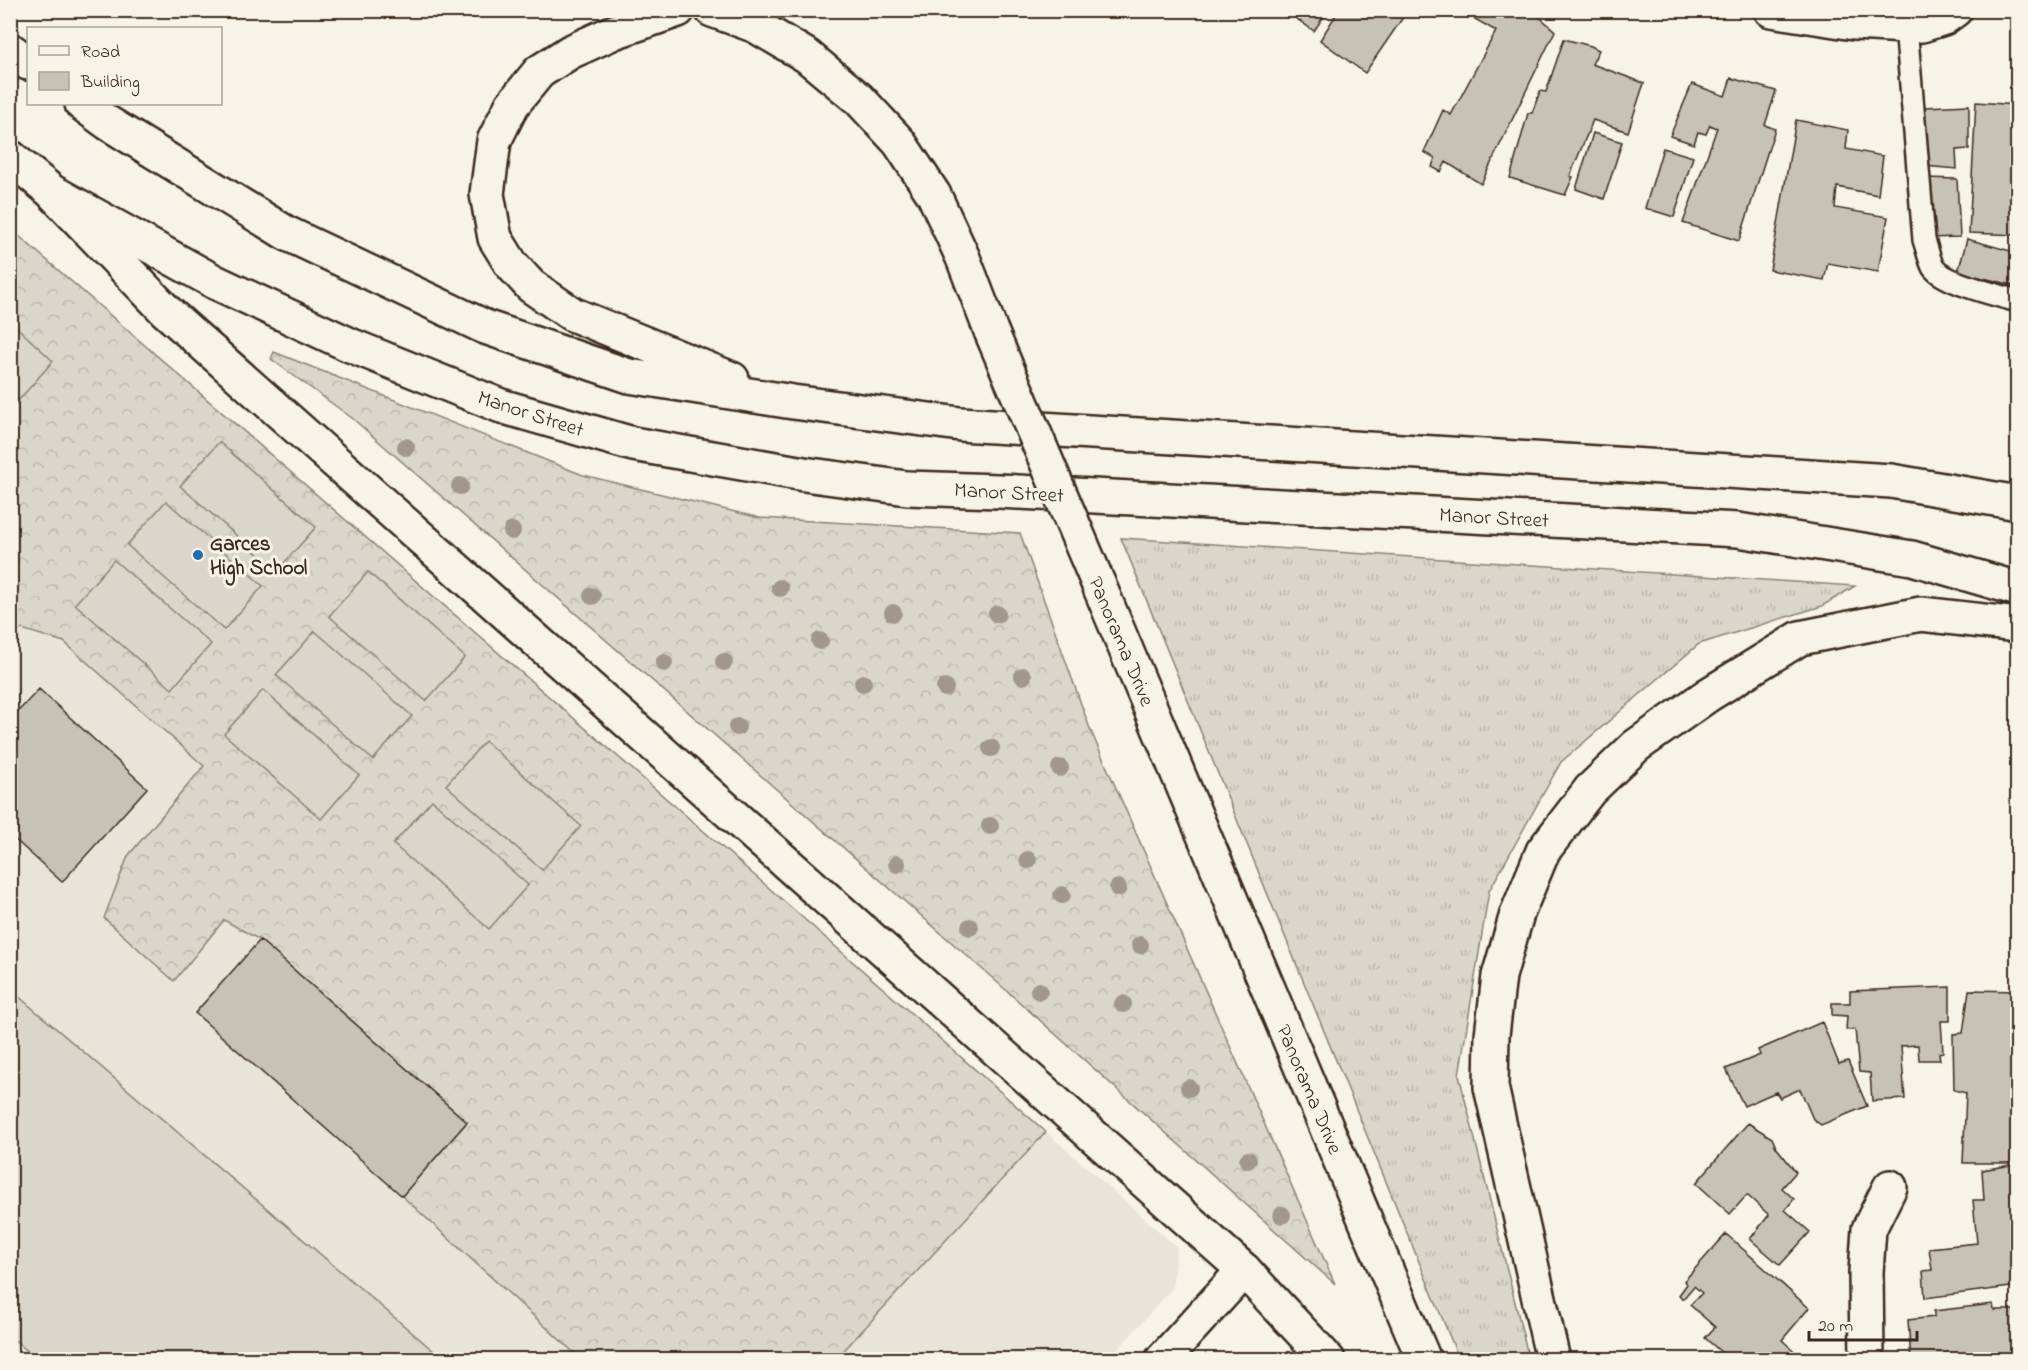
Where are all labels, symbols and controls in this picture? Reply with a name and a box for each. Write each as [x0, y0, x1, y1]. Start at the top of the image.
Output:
legend [27, 27, 222, 105]
text: Road [81, 40, 120, 66]
text: Building [80, 70, 140, 97]
street label: Manor Street [473, 384, 587, 446]
street label: Manor Street [953, 476, 1065, 512]
street label: Manor Street [1438, 501, 1550, 537]
place label: Garces High School [210, 530, 308, 586]
marker: Garces High School [191, 548, 205, 562]
street label: Panorama Drive [1079, 572, 1161, 712]
street label: Panorama Drive [1267, 1020, 1349, 1160]
scale bar [1809, 1304, 1917, 1342]
text: 20 m [1818, 1314, 1853, 1340]

